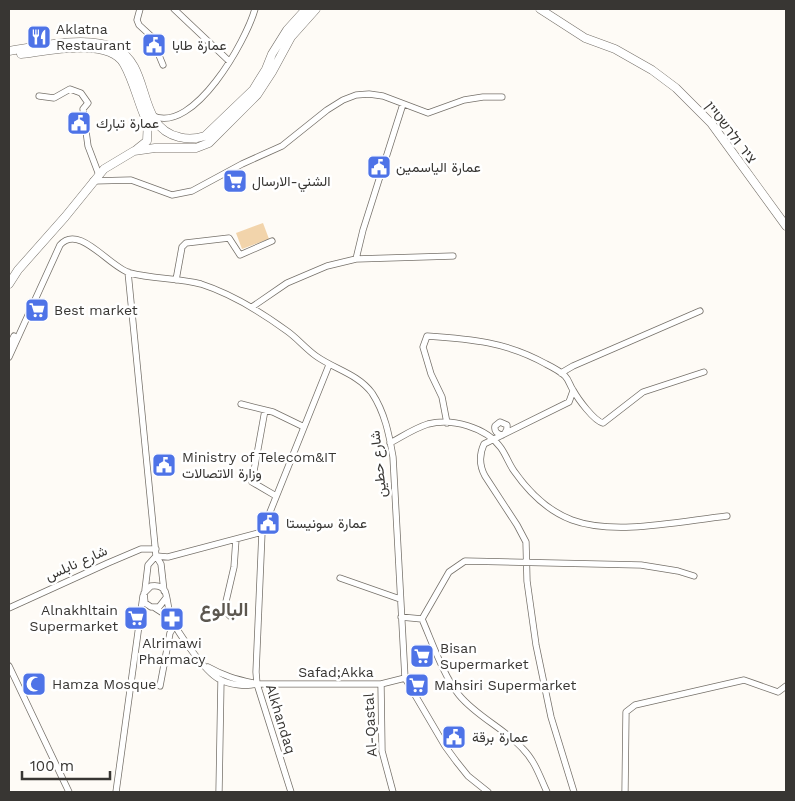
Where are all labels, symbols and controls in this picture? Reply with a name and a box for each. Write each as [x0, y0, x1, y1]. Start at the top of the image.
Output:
place label: Aklatna Restaurant [56, 21, 131, 53]
restaurant icon: Aklatna Restaurant [26, 24, 52, 50]
public building icon: عمارة طابا [141, 32, 167, 58]
place label: عمارة طابا [172, 37, 227, 54]
street label: ציר ולרשטיין [702, 98, 760, 166]
public building icon: عمارة تبارك [66, 110, 92, 136]
place label: عمارة تبارك [96, 115, 159, 132]
public building icon: عمارة الياسمين [366, 154, 392, 180]
place label: عمارة الياسمين [396, 159, 481, 176]
supermarket icon: الشني-الارسال [222, 168, 248, 194]
place label: الشني-الارسال [252, 173, 331, 193]
supermarket icon: Best market [24, 297, 50, 323]
place label: Best market [54, 302, 138, 318]
street label: شارع حطين [367, 429, 392, 498]
place label: Ministry of Telecom&IT وزارة الاتصالات [182, 449, 337, 482]
public building icon: Ministry of Telecom&IT وزارة الاتصالات [151, 452, 177, 478]
public building icon: عمارة سونيستا [255, 510, 281, 536]
place label: عمارة سونيستا [286, 515, 367, 532]
street label: شارع نابلس [42, 542, 111, 587]
district label: البالوع [200, 598, 248, 622]
place label: Alnakhltain Supermarket [29, 602, 118, 634]
supermarket icon: Alnakhltain Supermarket [123, 605, 149, 631]
pharmacy icon: Alrimawi Pharmacy [159, 606, 185, 632]
place label: Alrimawi Pharmacy [139, 635, 206, 667]
place label: Bisan Supermarket [440, 640, 529, 672]
supermarket icon: Bisan Supermarket [409, 643, 435, 669]
street label: Safad;Akka [298, 664, 374, 680]
mosque icon: Hamza Mosque [21, 671, 47, 697]
supermarket icon: Mahsiri Supermarket [404, 672, 430, 698]
place label: Hamza Mosque [52, 676, 156, 692]
place label: Mahsiri Supermarket [434, 677, 576, 693]
street label: Alkhandaq [263, 682, 299, 756]
street label: Al-Qastal [360, 692, 380, 757]
public building icon: عمارة برقة [441, 724, 467, 750]
place label: عمارة برقة [472, 729, 528, 746]
scale bar [22, 748, 110, 780]
text: 100 m [30, 757, 74, 775]

